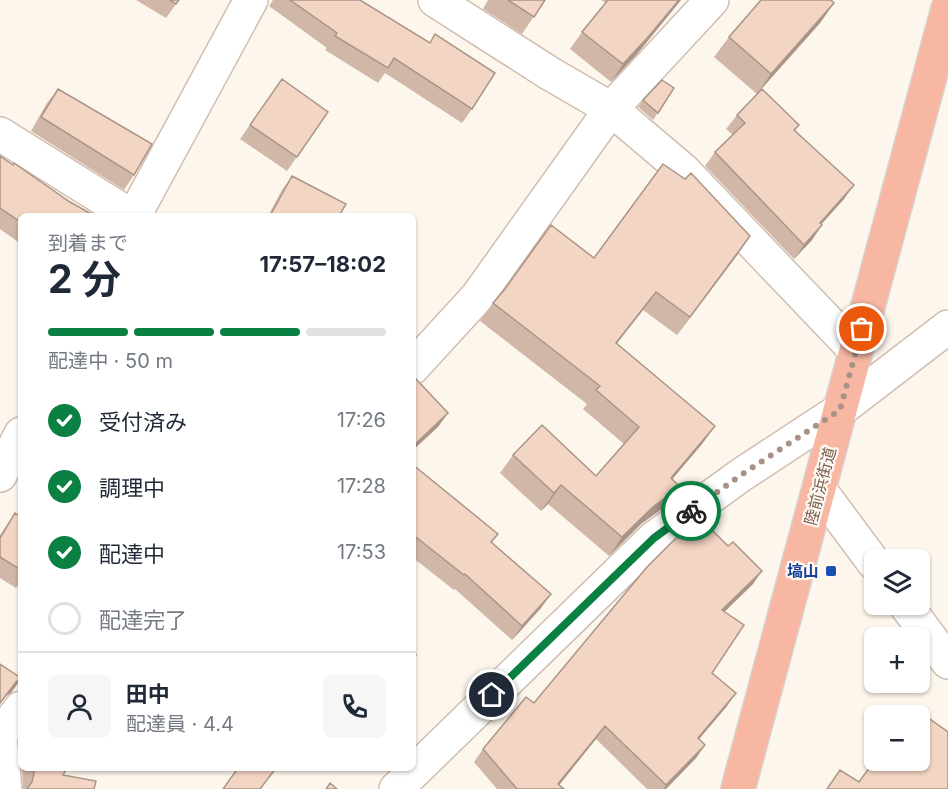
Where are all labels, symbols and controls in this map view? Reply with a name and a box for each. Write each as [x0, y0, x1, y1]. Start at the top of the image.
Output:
text: 到着まで [48, 231, 128, 255]
text: 17:57–18:02 [259, 251, 386, 277]
text: 2 分 [48, 255, 121, 302]
pin [836, 303, 887, 354]
icon: bag [845, 312, 878, 345]
text: 配達中 · 50 m [48, 349, 173, 373]
icon: check [48, 404, 81, 437]
text: 17:26 [337, 408, 386, 432]
text: 受付済み [99, 409, 187, 435]
street label: 陸前浜街道 [800, 445, 840, 527]
icon: check [48, 470, 81, 503]
text: 17:28 [337, 474, 386, 498]
text: 調理中 [99, 475, 165, 501]
courier [661, 481, 721, 541]
icon: bike [675, 495, 708, 528]
icon: check [48, 536, 81, 569]
text: 17:53 [337, 540, 386, 564]
text: 配達中 [99, 541, 165, 567]
map controls [864, 549, 930, 771]
button: layers [864, 549, 930, 615]
place label: 塙山 [787, 561, 819, 581]
marker: 塙山 [824, 564, 838, 578]
text: 配達完了 [99, 607, 187, 633]
button: + [864, 627, 930, 693]
pin [466, 669, 517, 720]
button: person [48, 675, 111, 738]
button: phone [323, 675, 386, 738]
icon: home [475, 678, 508, 711]
text: 田中 [126, 681, 170, 707]
button: − [864, 705, 930, 771]
text: 配達員 · 4.4 [126, 712, 234, 736]

